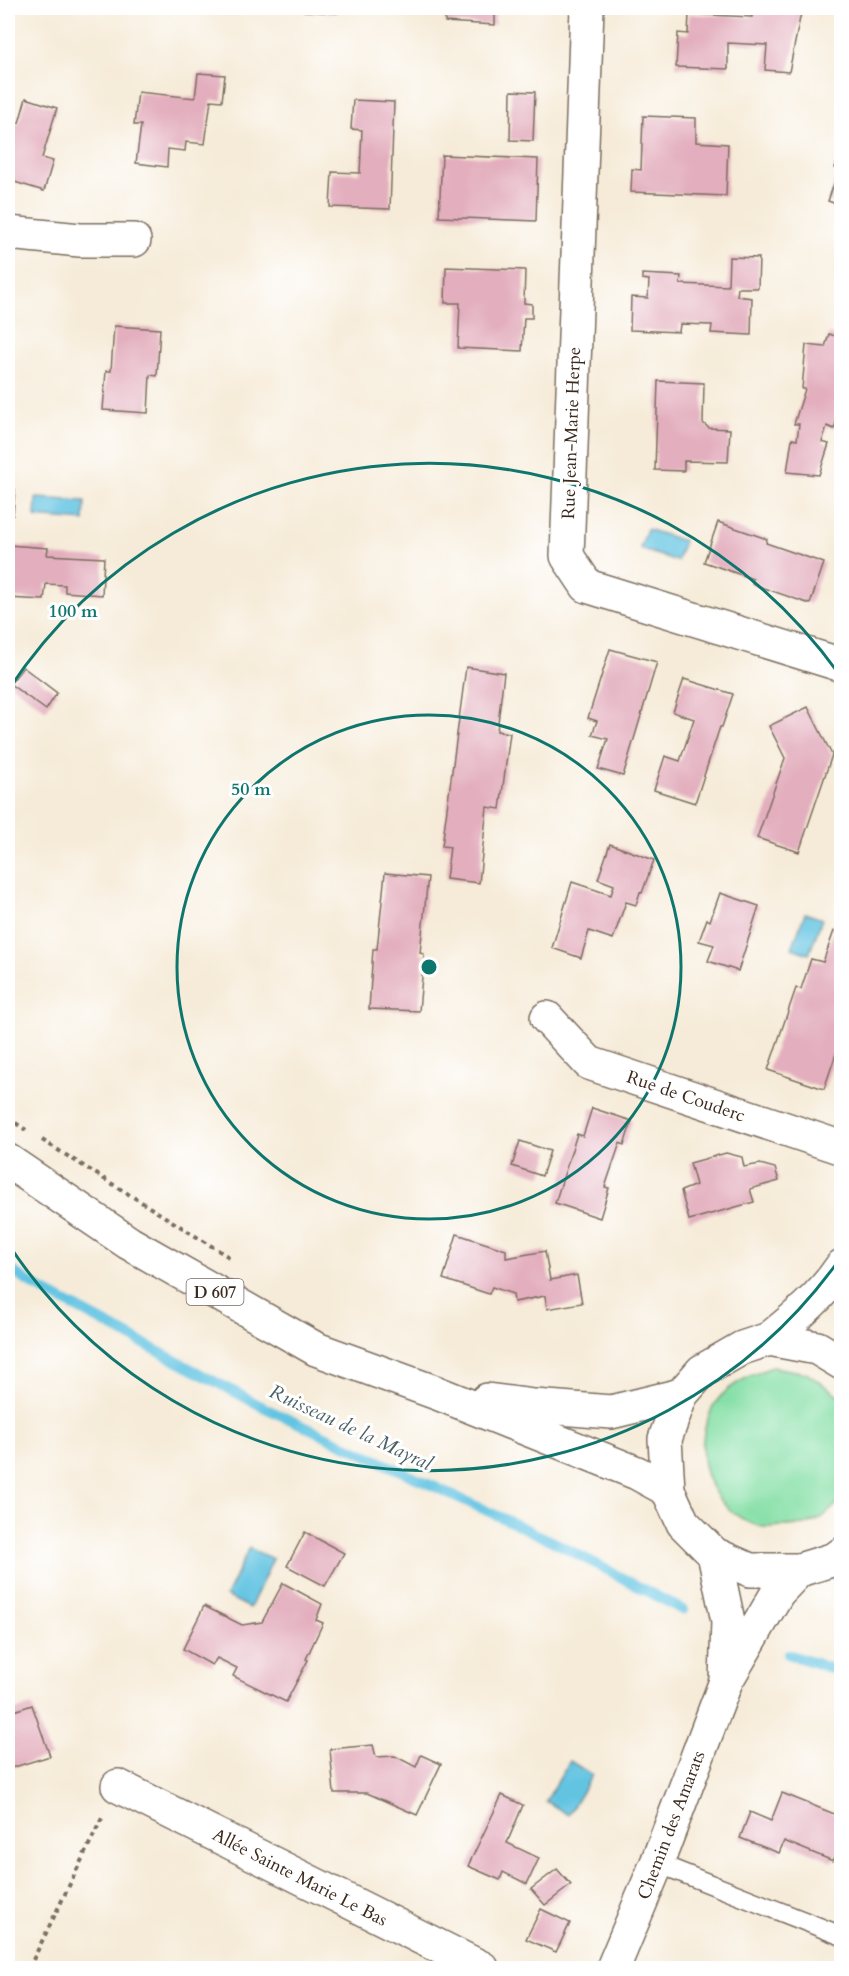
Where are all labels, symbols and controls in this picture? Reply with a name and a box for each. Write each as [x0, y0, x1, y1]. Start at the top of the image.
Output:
street label: Rue Jean-Marie Herpe [556, 346, 587, 520]
text: 100 m [48, 599, 98, 624]
text: 50 m [231, 777, 271, 802]
centre of rings [419, 957, 439, 977]
street label: Rue de Couderc [623, 1064, 748, 1128]
road number: D 607 [186, 1279, 244, 1305]
water label: Ruisseau de la Mayral [265, 1378, 437, 1477]
street label: Chemin des Amarats [632, 1747, 711, 1903]
street label: Allée Sainte Marie Le Bas [208, 1822, 392, 1932]

